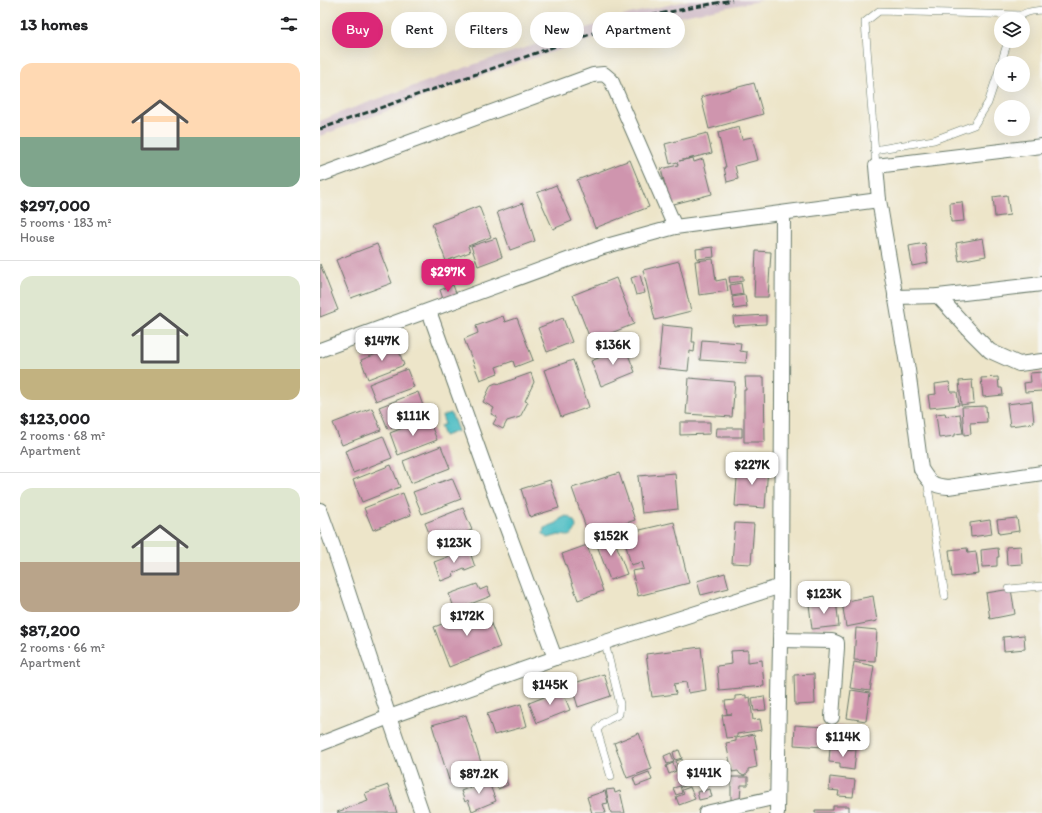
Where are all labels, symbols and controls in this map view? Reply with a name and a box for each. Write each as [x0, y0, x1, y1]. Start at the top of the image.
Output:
chip: Buy [332, 12, 383, 48]
chip: Rent [391, 12, 447, 48]
chip: Filters [455, 12, 522, 48]
chip: New [530, 12, 584, 48]
chip: Apartment [592, 12, 685, 48]
map controls [994, 12, 1030, 136]
button: layers [994, 12, 1030, 48]
icon: filters [278, 13, 300, 35]
text: 13 homes [20, 14, 88, 34]
button: + [994, 56, 1030, 92]
icon: home [124, 89, 196, 161]
button: − [994, 100, 1030, 136]
text: $297,000 [20, 195, 90, 215]
text: 5 rooms · 183 m² [20, 215, 112, 230]
text: House [20, 230, 55, 245]
pin: $297K [420, 259, 476, 293]
text: $297K [431, 264, 465, 279]
icon: home [124, 302, 196, 374]
pin: $147K [354, 328, 410, 362]
pin: $136K [585, 332, 641, 366]
text: $147K [364, 333, 400, 348]
text: $136K [596, 337, 630, 352]
pin: $111K [385, 403, 441, 437]
text: $123,000 [20, 408, 90, 428]
text: $111K [397, 408, 430, 423]
text: 2 rooms · 68 m² [20, 428, 105, 443]
text: Apartment [20, 443, 81, 458]
pin: $227K [724, 452, 780, 486]
text: $227K [734, 457, 770, 472]
icon: home [124, 514, 196, 586]
pin: $152K [583, 523, 639, 557]
text: $152K [594, 528, 628, 543]
pin: $123K [426, 530, 482, 564]
text: $123K [437, 535, 471, 550]
pin: $123K [796, 581, 852, 615]
text: $123K [807, 586, 841, 601]
pin: $172K [439, 603, 495, 637]
text: $172K [450, 608, 484, 623]
text: $87,200 [20, 620, 80, 640]
text: 2 rooms · 66 m² [20, 640, 105, 655]
text: Apartment [20, 655, 81, 670]
pin: $145K [522, 672, 578, 706]
text: $145K [532, 677, 568, 692]
pin: $114K [815, 724, 871, 758]
text: $114K [826, 729, 860, 744]
pin: $141K [676, 760, 732, 794]
pin: $87.2K [446, 761, 512, 795]
text: $141K [687, 765, 721, 780]
text: $87.2K [460, 766, 498, 781]

